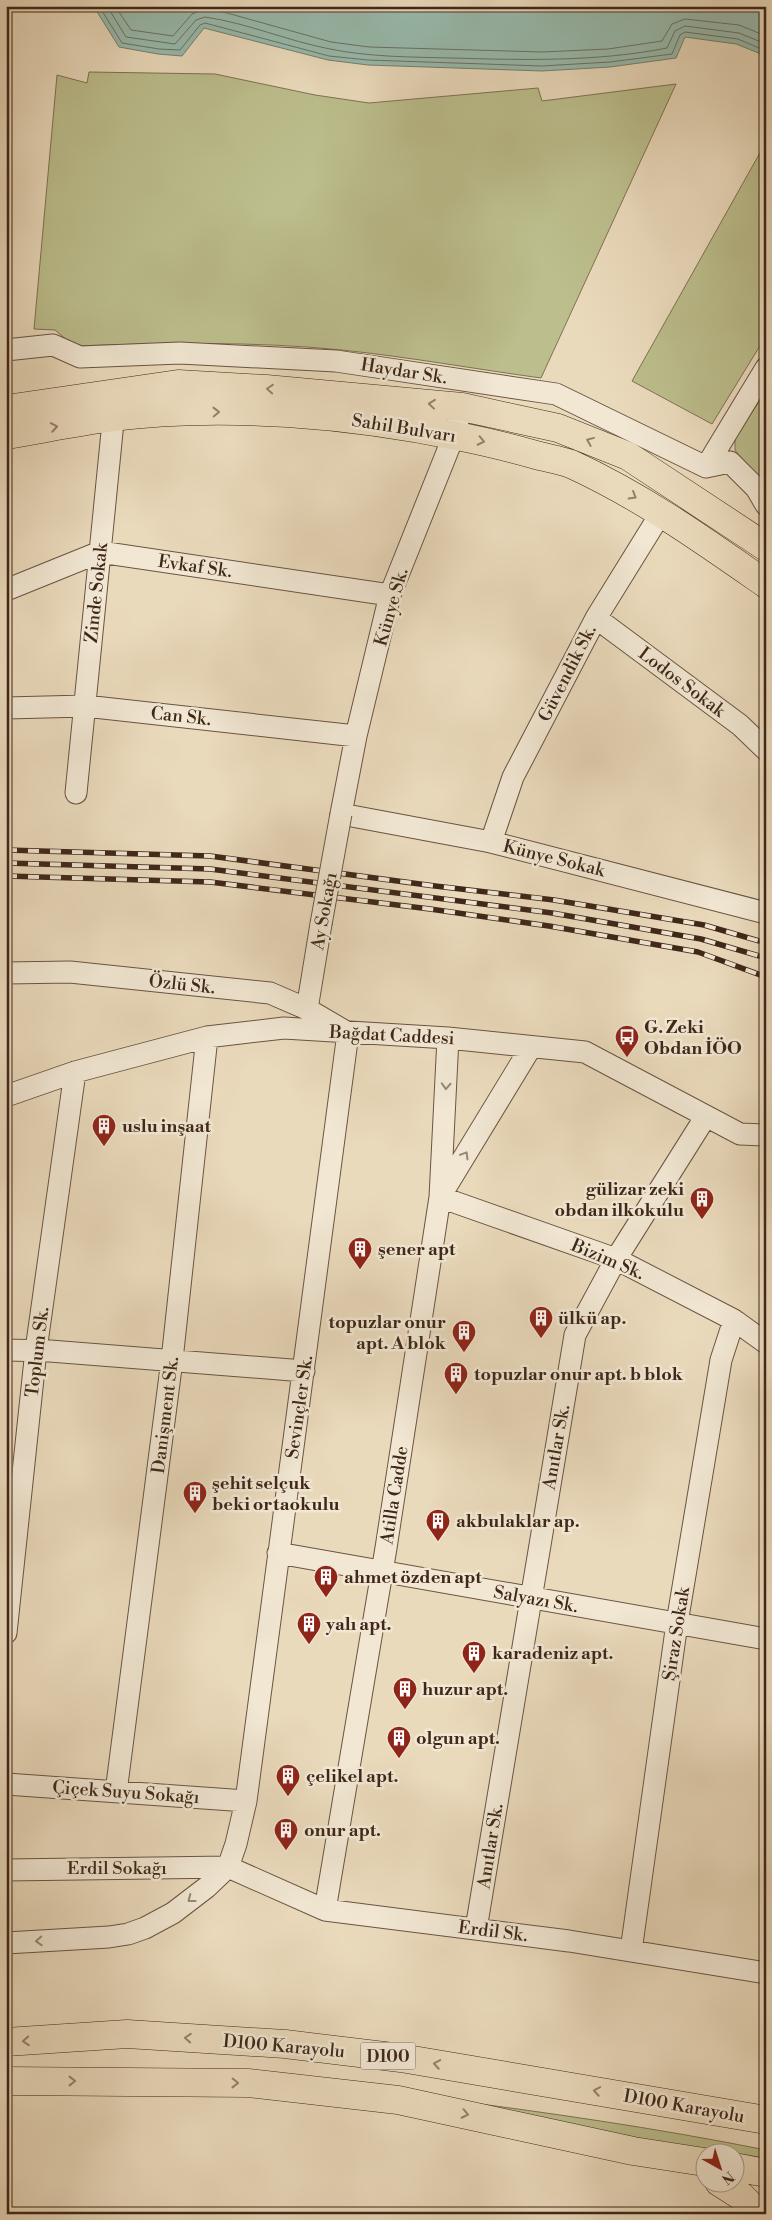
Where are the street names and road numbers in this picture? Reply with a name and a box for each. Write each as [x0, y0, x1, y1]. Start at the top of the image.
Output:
street label: Haydar Sk. [359, 353, 449, 390]
street label: Sahil Bulvarı [350, 409, 458, 448]
street label: Zinde Sokak [80, 540, 113, 644]
street label: Evkaf Sk. [156, 550, 234, 583]
street label: Künye Sk. [369, 565, 414, 649]
street label: Güvendik Sk. [533, 621, 602, 726]
street label: Lodos Sokak [634, 642, 731, 724]
street label: Can Sk. [150, 702, 212, 731]
street label: Künye Sokak [500, 835, 609, 883]
street label: Ay Sokağı [306, 870, 343, 953]
street label: Özlü Sk. [148, 970, 216, 999]
street label: Bağdat Caddesi [328, 1021, 455, 1050]
street label: Bizim Sk. [567, 1233, 648, 1285]
street label: Toplum Sk. [21, 1305, 54, 1399]
street label: Sevinçler Sk. [281, 1354, 318, 1460]
street label: Danişment Sk. [147, 1355, 184, 1475]
street label: Anıtlar Sk. [538, 1403, 575, 1492]
street label: Atilla Cadde [375, 1444, 414, 1547]
street label: Salyazı Sk. [492, 1581, 580, 1618]
street label: Şiraz Sokak [658, 1584, 695, 1682]
street label: Çiçek Suyu Sokağı [51, 1776, 200, 1809]
street label: Anıtlar Sk. [472, 1802, 509, 1891]
street label: Erdil Sokağı [67, 1857, 167, 1880]
street label: Erdil Sk. [457, 1916, 529, 1947]
street label: D100 Karayolu [222, 2030, 347, 2063]
road number: D100 [360, 2042, 416, 2070]
street label: D100 Karayolu [622, 2085, 747, 2129]

